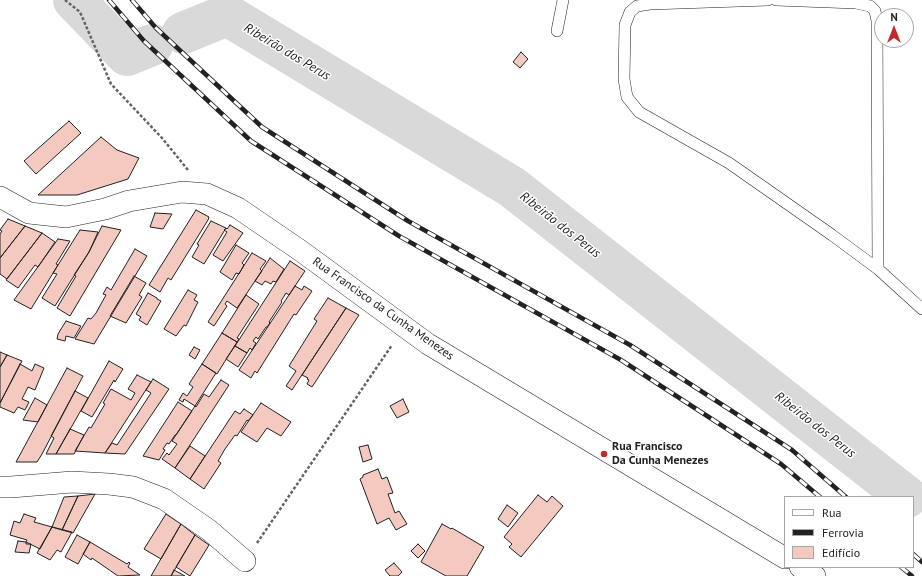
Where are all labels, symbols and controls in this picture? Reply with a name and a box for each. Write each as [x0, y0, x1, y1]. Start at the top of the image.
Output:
north arrow [874, 8, 914, 48]
text: N [890, 10, 898, 24]
water label: Ribeirão dos Perus [241, 20, 333, 84]
water label: Ribeirão dos Perus [517, 189, 603, 261]
street label: Rua Francisco da Cunha Menezes [310, 255, 456, 363]
water label: Ribeirão dos Perus [772, 389, 858, 461]
place label: Rua Francisco Da Cunha Menezes [612, 440, 709, 468]
marker: Rua Francisco Da Cunha Menezes [599, 449, 609, 459]
legend [784, 496, 914, 568]
text: Rua [822, 505, 841, 520]
text: Ferrovia [822, 525, 864, 540]
text: Edifício [822, 545, 860, 560]

